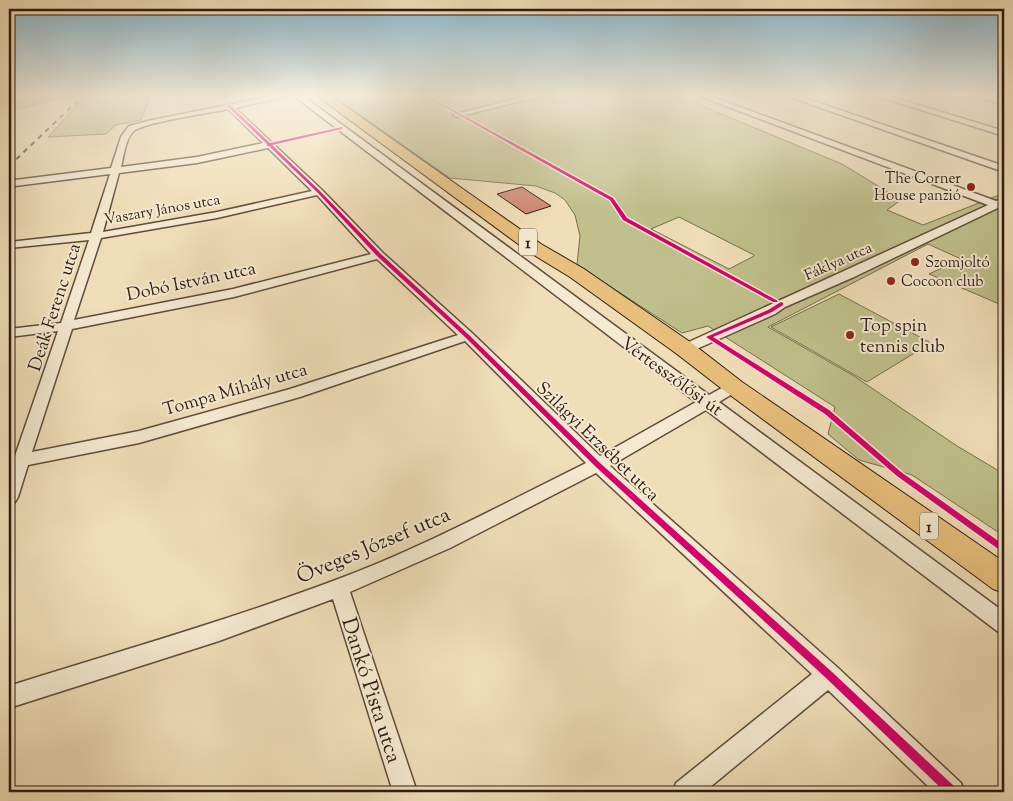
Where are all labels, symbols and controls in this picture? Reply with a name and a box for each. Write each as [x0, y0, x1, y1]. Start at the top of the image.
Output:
place label: The Corner House panzió [874, 169, 961, 207]
marker: The Corner House panzió [965, 181, 977, 193]
street label: Vaszary János utca [103, 190, 222, 231]
road number: 1 [519, 228, 537, 256]
street label: Fáklya utca [801, 238, 876, 287]
street label: Deák Ferenc utca [23, 240, 89, 375]
place label: Szomjoltó [925, 253, 990, 274]
marker: Szomjoltó [909, 256, 921, 268]
street label: Dobó István utca [124, 257, 259, 309]
place label: Cocoon club [901, 272, 984, 293]
marker: Cocoon club [885, 275, 897, 287]
place label: Top spin tennis club [860, 314, 945, 361]
marker: Top spin tennis club [844, 329, 856, 341]
street label: Vértesszőlősi út [614, 332, 727, 424]
street label: Tompa Mihály utca [160, 358, 311, 424]
street label: Szilágyi Erzsébet utca [529, 376, 664, 508]
street label: Öveges József utca [292, 501, 456, 593]
road number: 1 [920, 512, 938, 540]
street label: Dankó Pista utca [332, 614, 408, 767]

